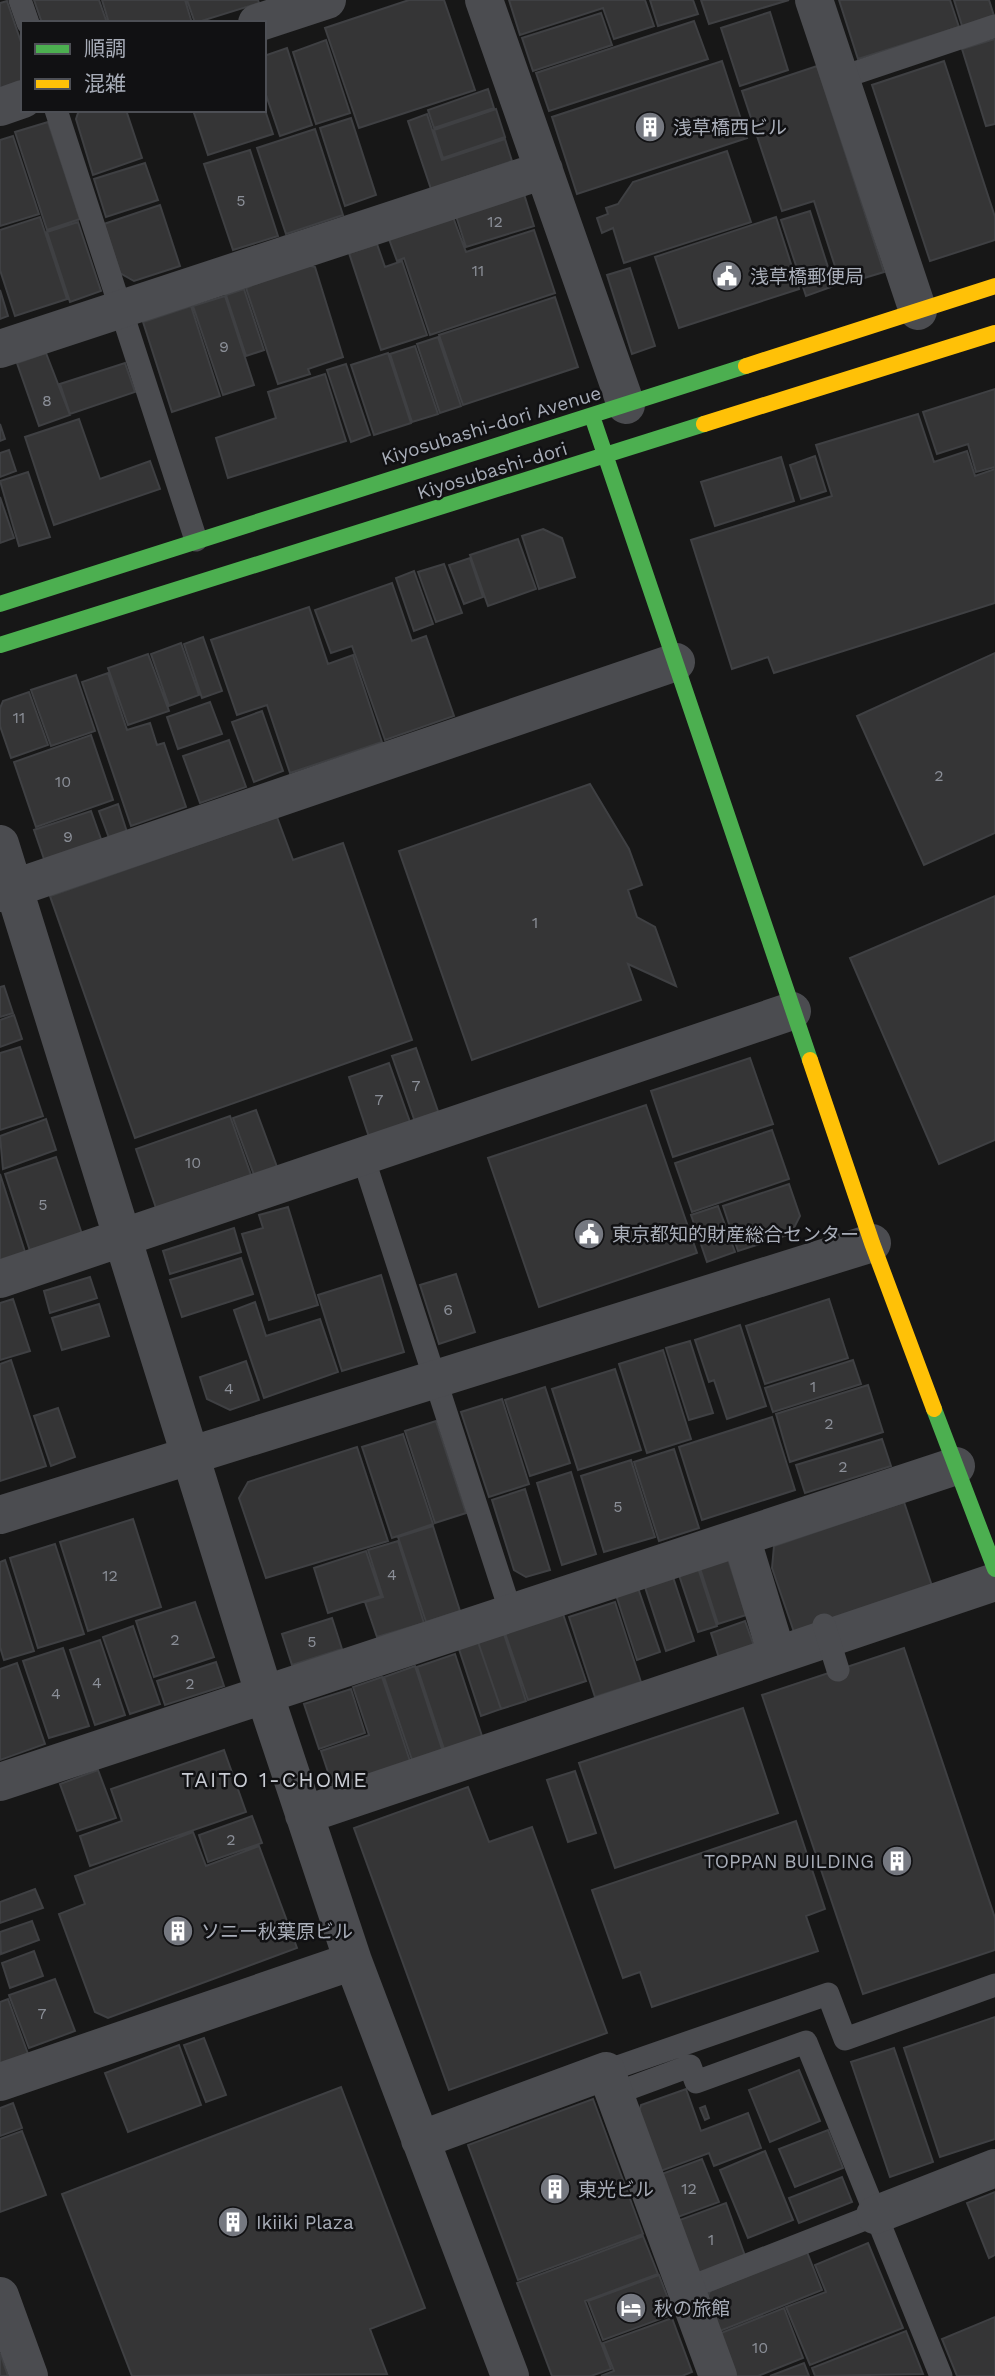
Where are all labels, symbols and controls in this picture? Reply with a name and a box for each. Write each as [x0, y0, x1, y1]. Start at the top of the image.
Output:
legend [21, 21, 266, 112]
text: 順調 [84, 36, 126, 61]
text: 混雑 [84, 71, 126, 96]
building icon: 浅草橋西ビル [633, 110, 667, 144]
place label: 浅草橋西ビル [673, 116, 787, 139]
house number: 5 [236, 191, 246, 210]
house number: 12 [487, 212, 503, 231]
public building icon: 浅草橋郵便局 [710, 259, 744, 293]
house number: 11 [472, 261, 484, 280]
place label: 浅草橋郵便局 [750, 265, 864, 288]
house number: 9 [219, 337, 229, 356]
street label: Kiyosubashi-dori Avenue [378, 381, 604, 469]
house number: 8 [42, 391, 52, 410]
street label: Kiyosubashi-dori [414, 436, 570, 504]
house number: 11 [13, 708, 25, 727]
house number: 2 [934, 766, 944, 785]
house number: 10 [55, 772, 71, 791]
house number: 9 [63, 827, 73, 846]
house number: 1 [532, 913, 538, 932]
house number: 7 [412, 1076, 421, 1095]
house number: 7 [375, 1090, 384, 1109]
house number: 10 [185, 1153, 201, 1172]
house number: 5 [38, 1195, 48, 1214]
public building icon: 東京都知的財産総合センター [572, 1217, 606, 1251]
place label: 東京都知的財産総合センター [612, 1223, 859, 1246]
house number: 6 [443, 1300, 453, 1319]
house number: 1 [810, 1377, 816, 1396]
house number: 4 [224, 1379, 234, 1398]
house number: 2 [824, 1414, 834, 1433]
house number: 2 [838, 1457, 848, 1476]
house number: 5 [613, 1497, 623, 1516]
house number: 4 [387, 1565, 397, 1584]
house number: 12 [102, 1566, 118, 1585]
house number: 2 [170, 1630, 180, 1649]
house number: 5 [307, 1632, 317, 1651]
house number: 4 [92, 1673, 102, 1692]
house number: 2 [185, 1674, 195, 1693]
house number: 4 [51, 1684, 61, 1703]
district label: TAITO 1-CHOME [181, 1767, 369, 1792]
house number: 2 [226, 1830, 236, 1849]
building icon: TOPPAN BUILDING [880, 1844, 914, 1878]
place label: TOPPAN BUILDING [704, 1850, 874, 1873]
building icon: ソニー秋葉原ビル [161, 1914, 195, 1948]
place label: ソニー秋葉原ビル [201, 1920, 353, 1943]
house number: 7 [38, 2004, 47, 2023]
building icon: 東光ビル [538, 2172, 572, 2206]
place label: 東光ビル [578, 2178, 654, 2201]
house number: 12 [681, 2179, 697, 2198]
building icon: Ikiiki Plaza [216, 2205, 250, 2239]
place label: Ikiiki Plaza [256, 2211, 354, 2234]
house number: 1 [708, 2230, 714, 2249]
hotel icon: 秋の旅館 [614, 2291, 648, 2325]
place label: 秋の旅館 [654, 2297, 730, 2320]
house number: 10 [752, 2338, 768, 2357]

